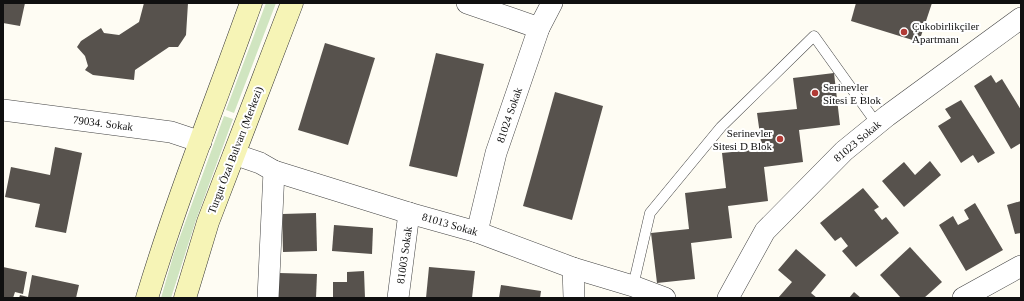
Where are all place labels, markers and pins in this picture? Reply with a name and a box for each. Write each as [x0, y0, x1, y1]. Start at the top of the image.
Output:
place label: Çukobirlikçiler Apartmanı [912, 20, 980, 45]
marker: Çukobirlikçiler Apartmanı [899, 27, 909, 37]
place label: Serinevler Sitesi E Blok [823, 81, 882, 106]
marker: Serinevler Sitesi E Blok [810, 88, 820, 98]
place label: Serinevler Sitesi D Blok [713, 127, 772, 152]
marker: Serinevler Sitesi D Blok [775, 134, 785, 144]

